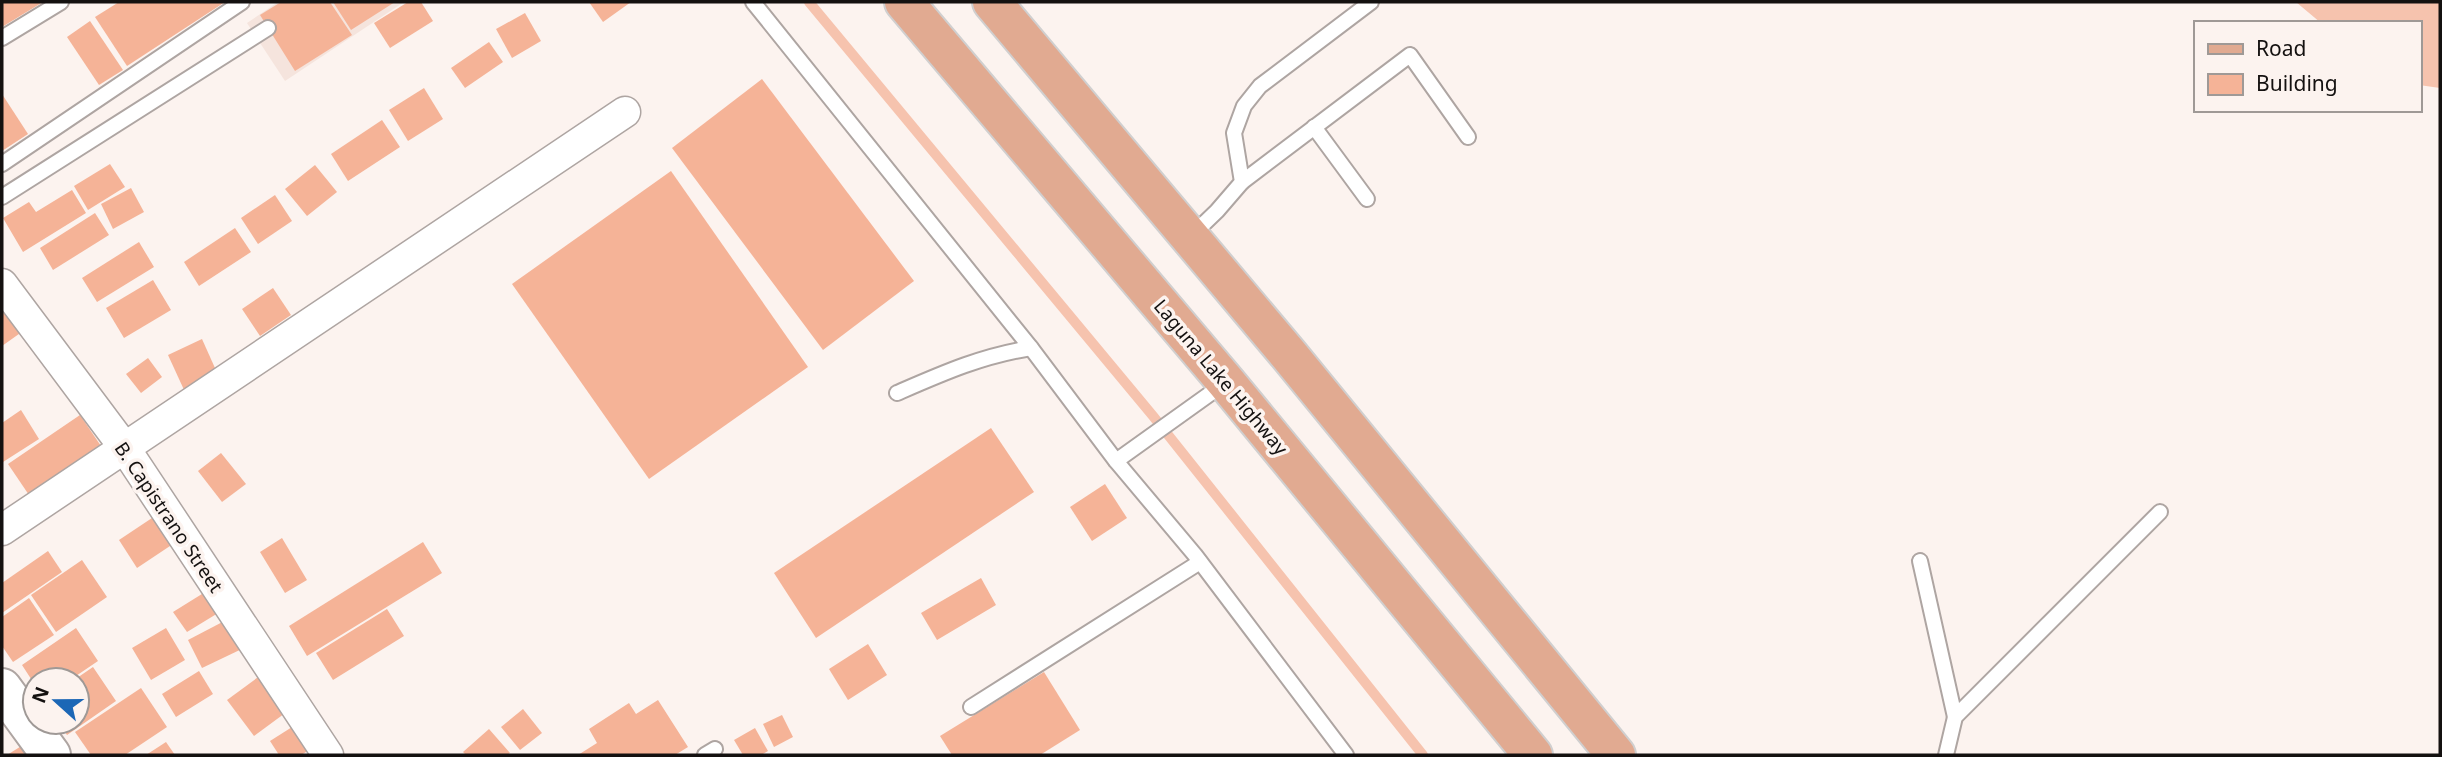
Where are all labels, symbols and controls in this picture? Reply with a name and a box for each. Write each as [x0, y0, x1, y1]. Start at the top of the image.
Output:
legend [2194, 21, 2421, 112]
text: Road [2256, 34, 2306, 62]
text: Building [2256, 69, 2338, 97]
street label: Laguna Lake Highway [1148, 294, 1294, 460]
street label: B. Capistrano Street [109, 436, 229, 598]
north arrow [21, 666, 91, 736]
text: N [25, 683, 55, 707]

